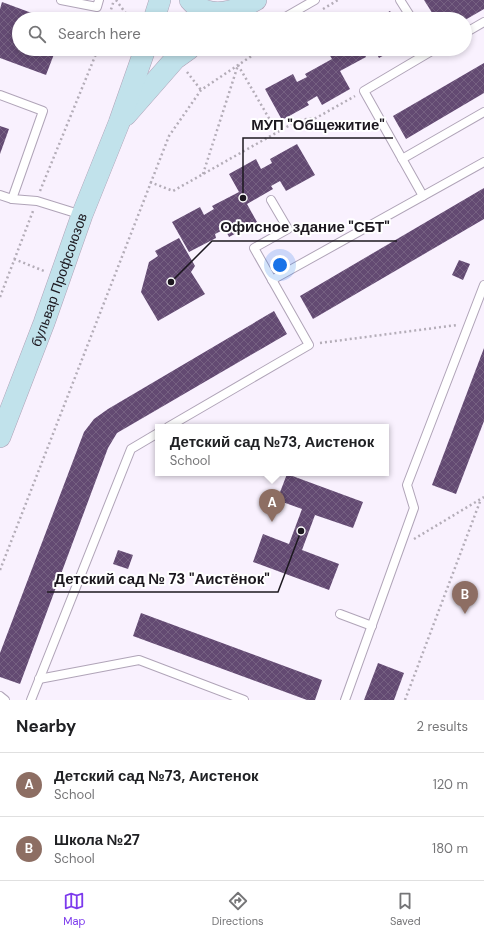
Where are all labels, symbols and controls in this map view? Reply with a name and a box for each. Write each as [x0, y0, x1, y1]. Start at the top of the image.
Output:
search box [12, 12, 472, 56]
icon: search [26, 23, 48, 45]
text: Search here [58, 24, 141, 44]
callout: МУП "Общежитие" [243, 111, 393, 138]
text: МУП "Общежитие" [251, 115, 385, 135]
street label: бульвар Профсоюзов [27, 210, 91, 349]
callout: Офисное здание "СБТ" [212, 214, 397, 241]
text: Офисное здание "СБТ" [220, 217, 390, 237]
your location [270, 255, 290, 275]
popup [155, 424, 389, 476]
text: Детский сад №73, Аистенок [170, 432, 374, 452]
text: School [170, 452, 210, 469]
pin: A [259, 489, 285, 522]
callout: Детский сад № 73 "Аистёнок" [47, 565, 278, 592]
text: Детский сад № 73 "Аистёнок" [54, 569, 270, 589]
pin: B [452, 581, 478, 614]
text: Nearby [16, 715, 76, 737]
text: 2 results [417, 718, 468, 735]
text: Детский сад №73, Аистенок [54, 766, 259, 786]
text: A [24, 776, 34, 793]
text: 120 m [433, 776, 468, 793]
text: School [54, 786, 95, 803]
text: Школа №27 [54, 830, 140, 850]
text: B [25, 840, 33, 857]
text: 180 m [432, 840, 468, 857]
text: School [54, 850, 95, 867]
tab: Map [63, 890, 85, 928]
tab: Directions [212, 890, 264, 928]
tab: Saved [390, 890, 421, 928]

